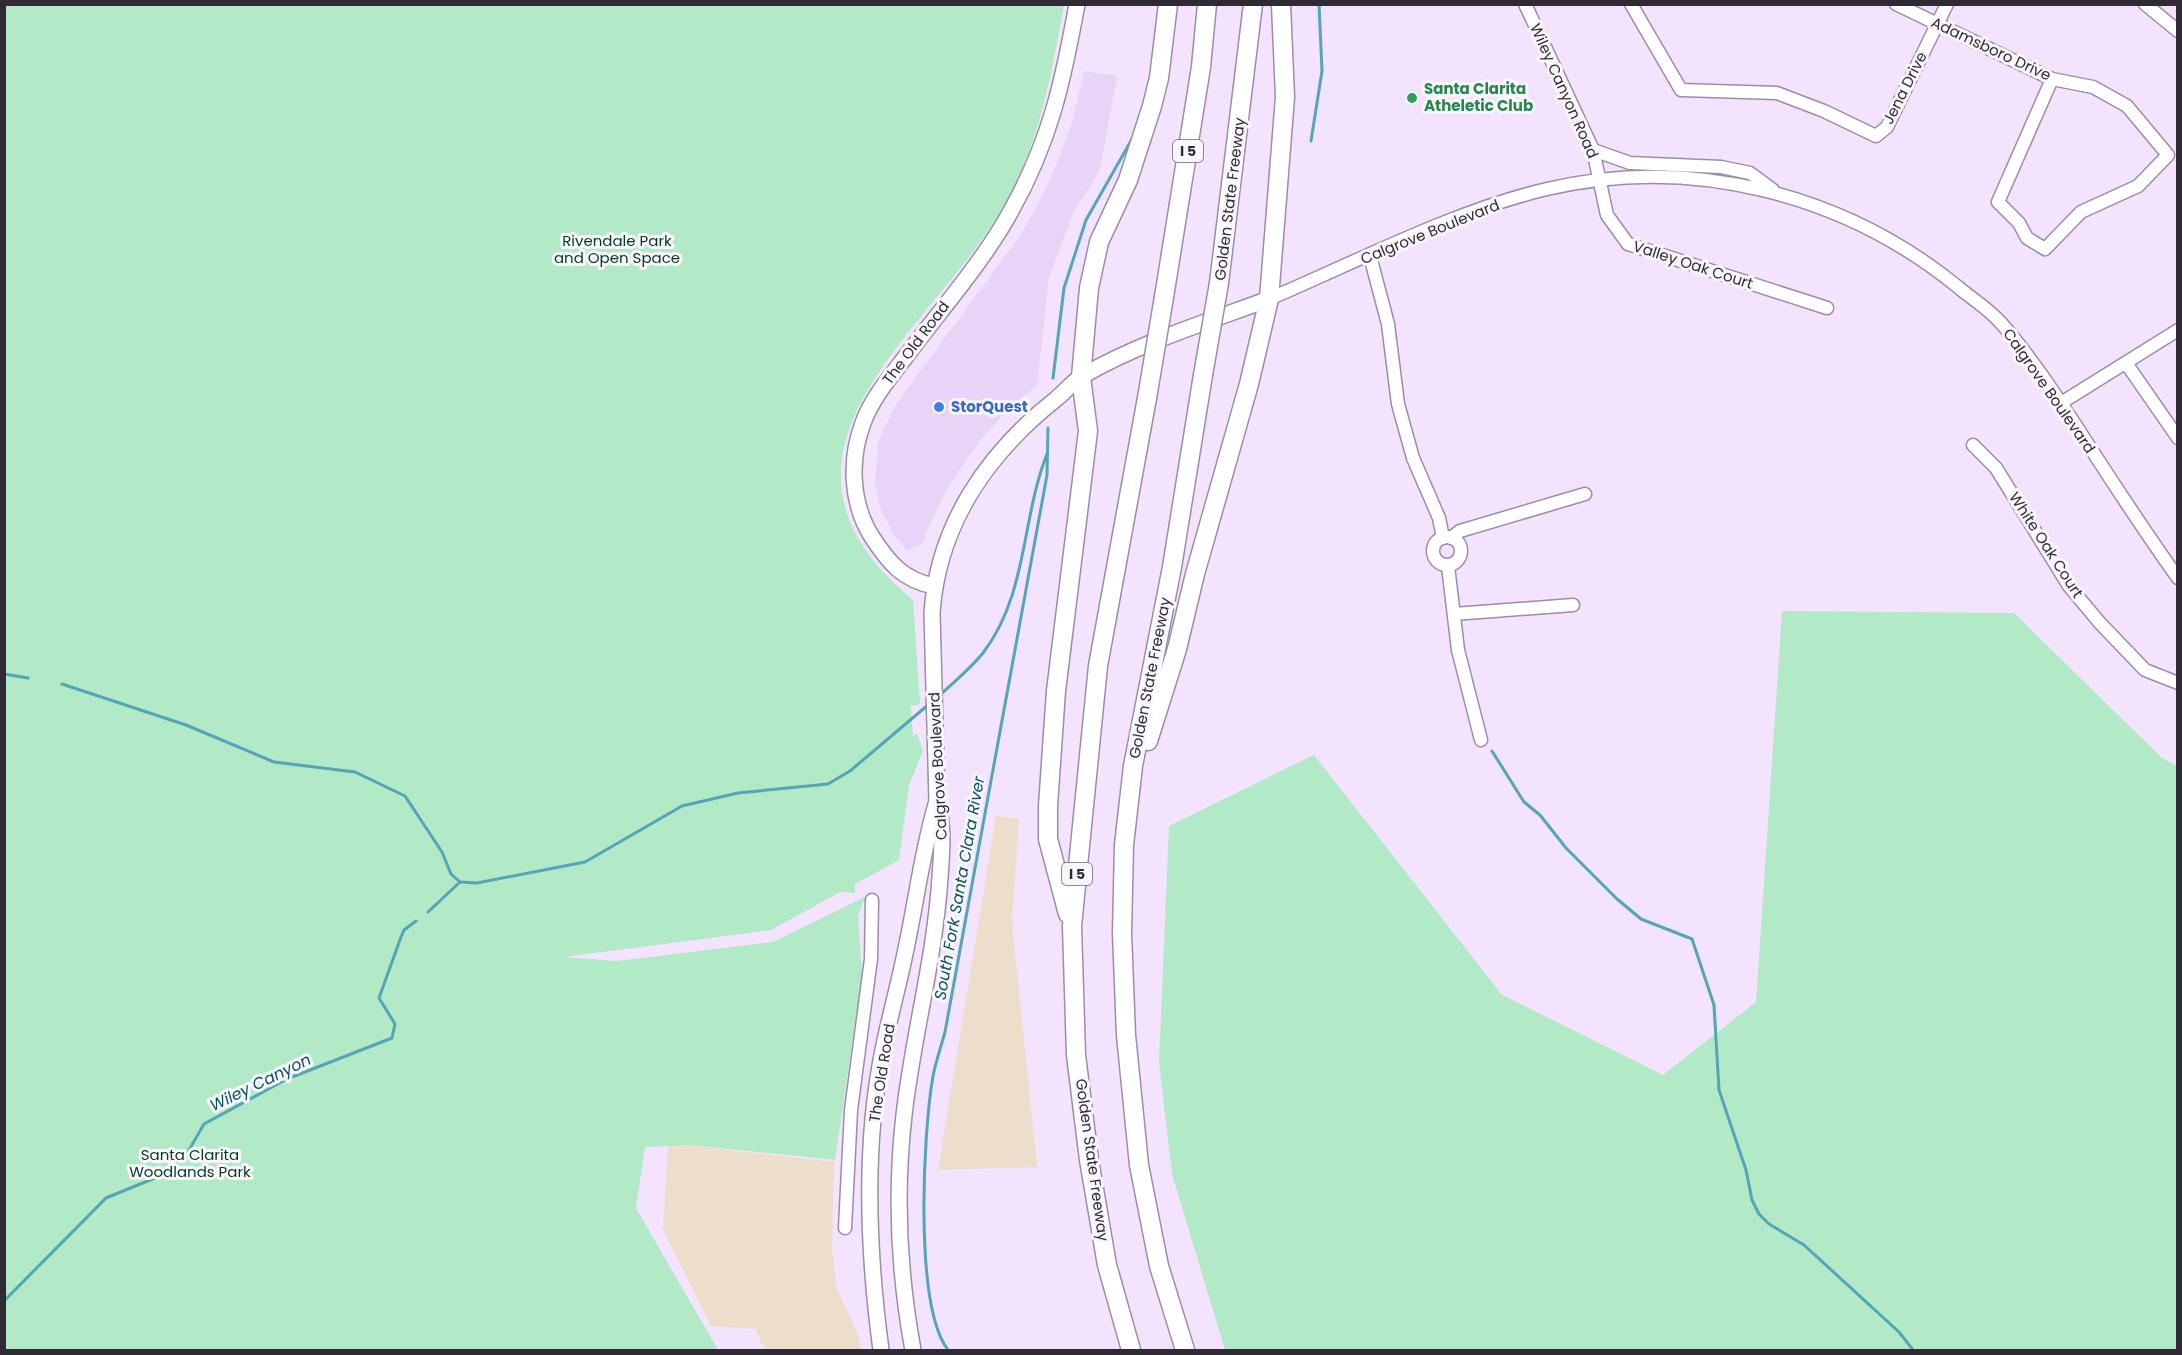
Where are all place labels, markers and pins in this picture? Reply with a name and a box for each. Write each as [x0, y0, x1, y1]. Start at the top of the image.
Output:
place label: Santa Clarita Atheletic Club [1424, 78, 1533, 116]
marker: Santa Clarita Atheletic Club [1405, 91, 1419, 105]
place label: StorQuest [951, 396, 1028, 417]
marker: StorQuest [932, 400, 946, 414]

